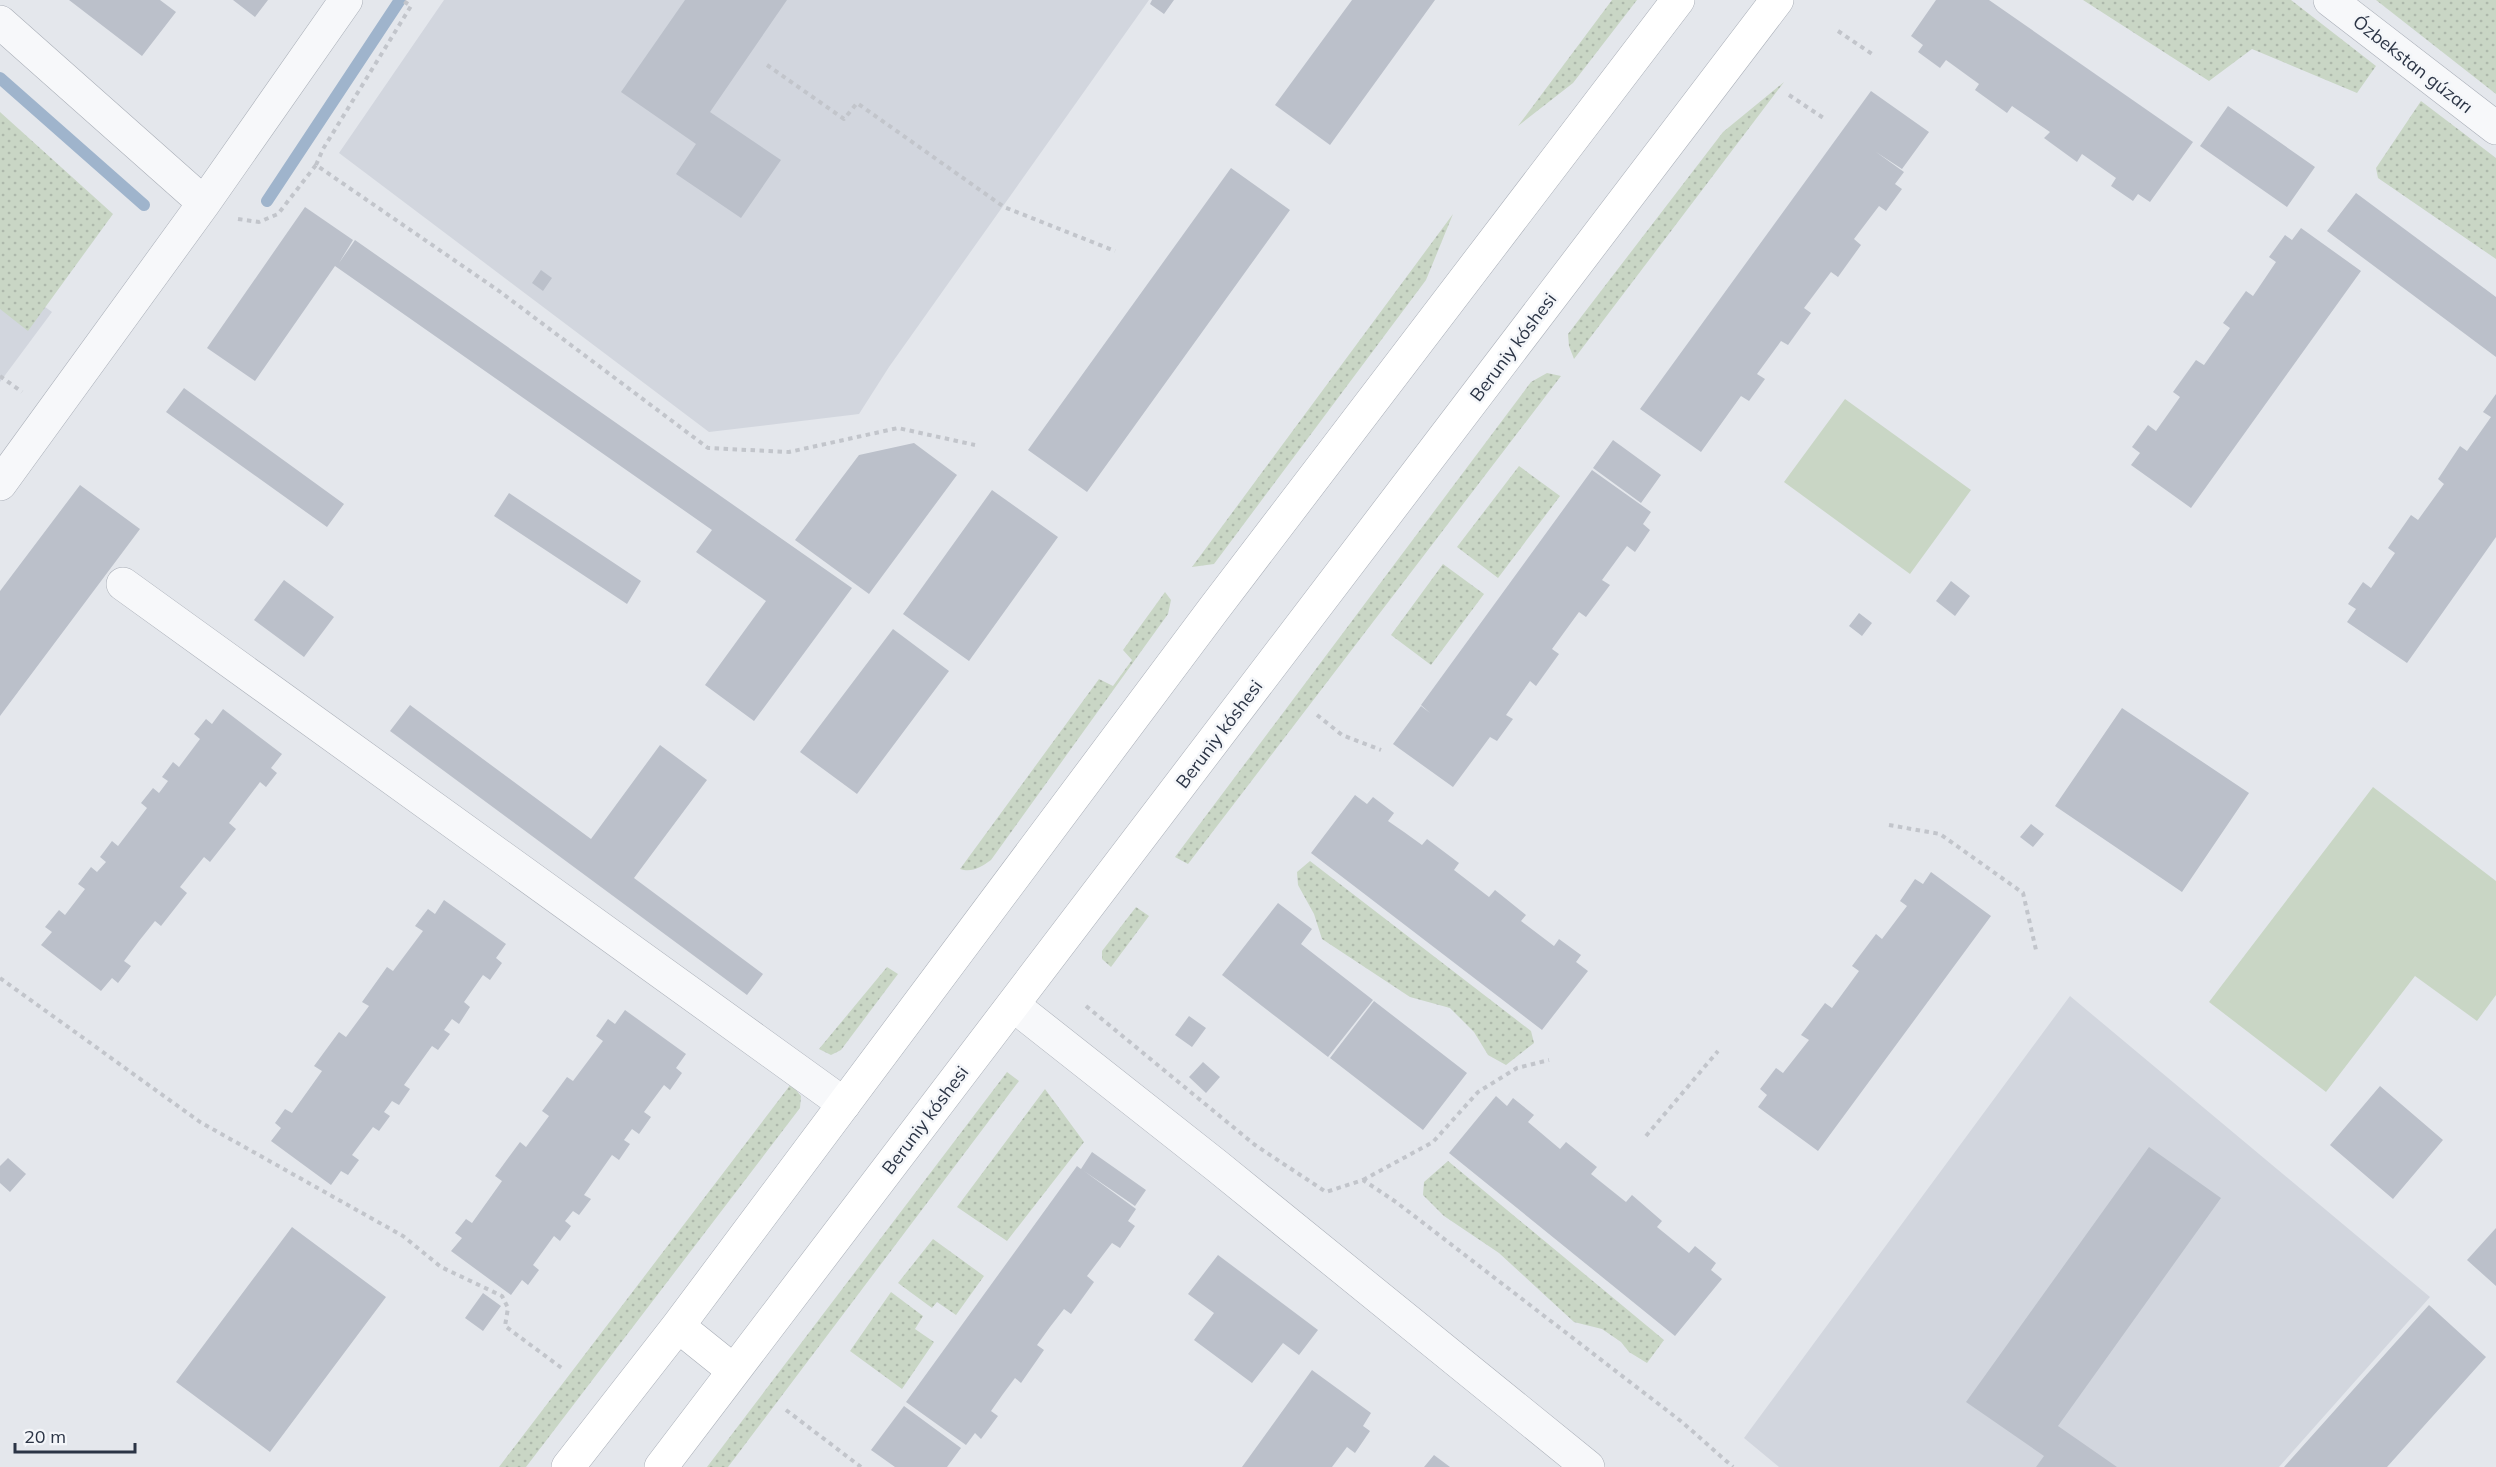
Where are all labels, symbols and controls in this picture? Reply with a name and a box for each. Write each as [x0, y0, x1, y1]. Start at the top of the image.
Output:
street label: Ózbekstan gúzarı [2348, 10, 2478, 118]
street label: Beruniy kóshesi [1465, 288, 1561, 406]
street label: Beruniy kóshesi [1171, 675, 1267, 793]
street label: Beruniy kóshesi [877, 1061, 973, 1179]
scale bar [15, 1416, 135, 1454]
text: 20 m [24, 1425, 66, 1448]

